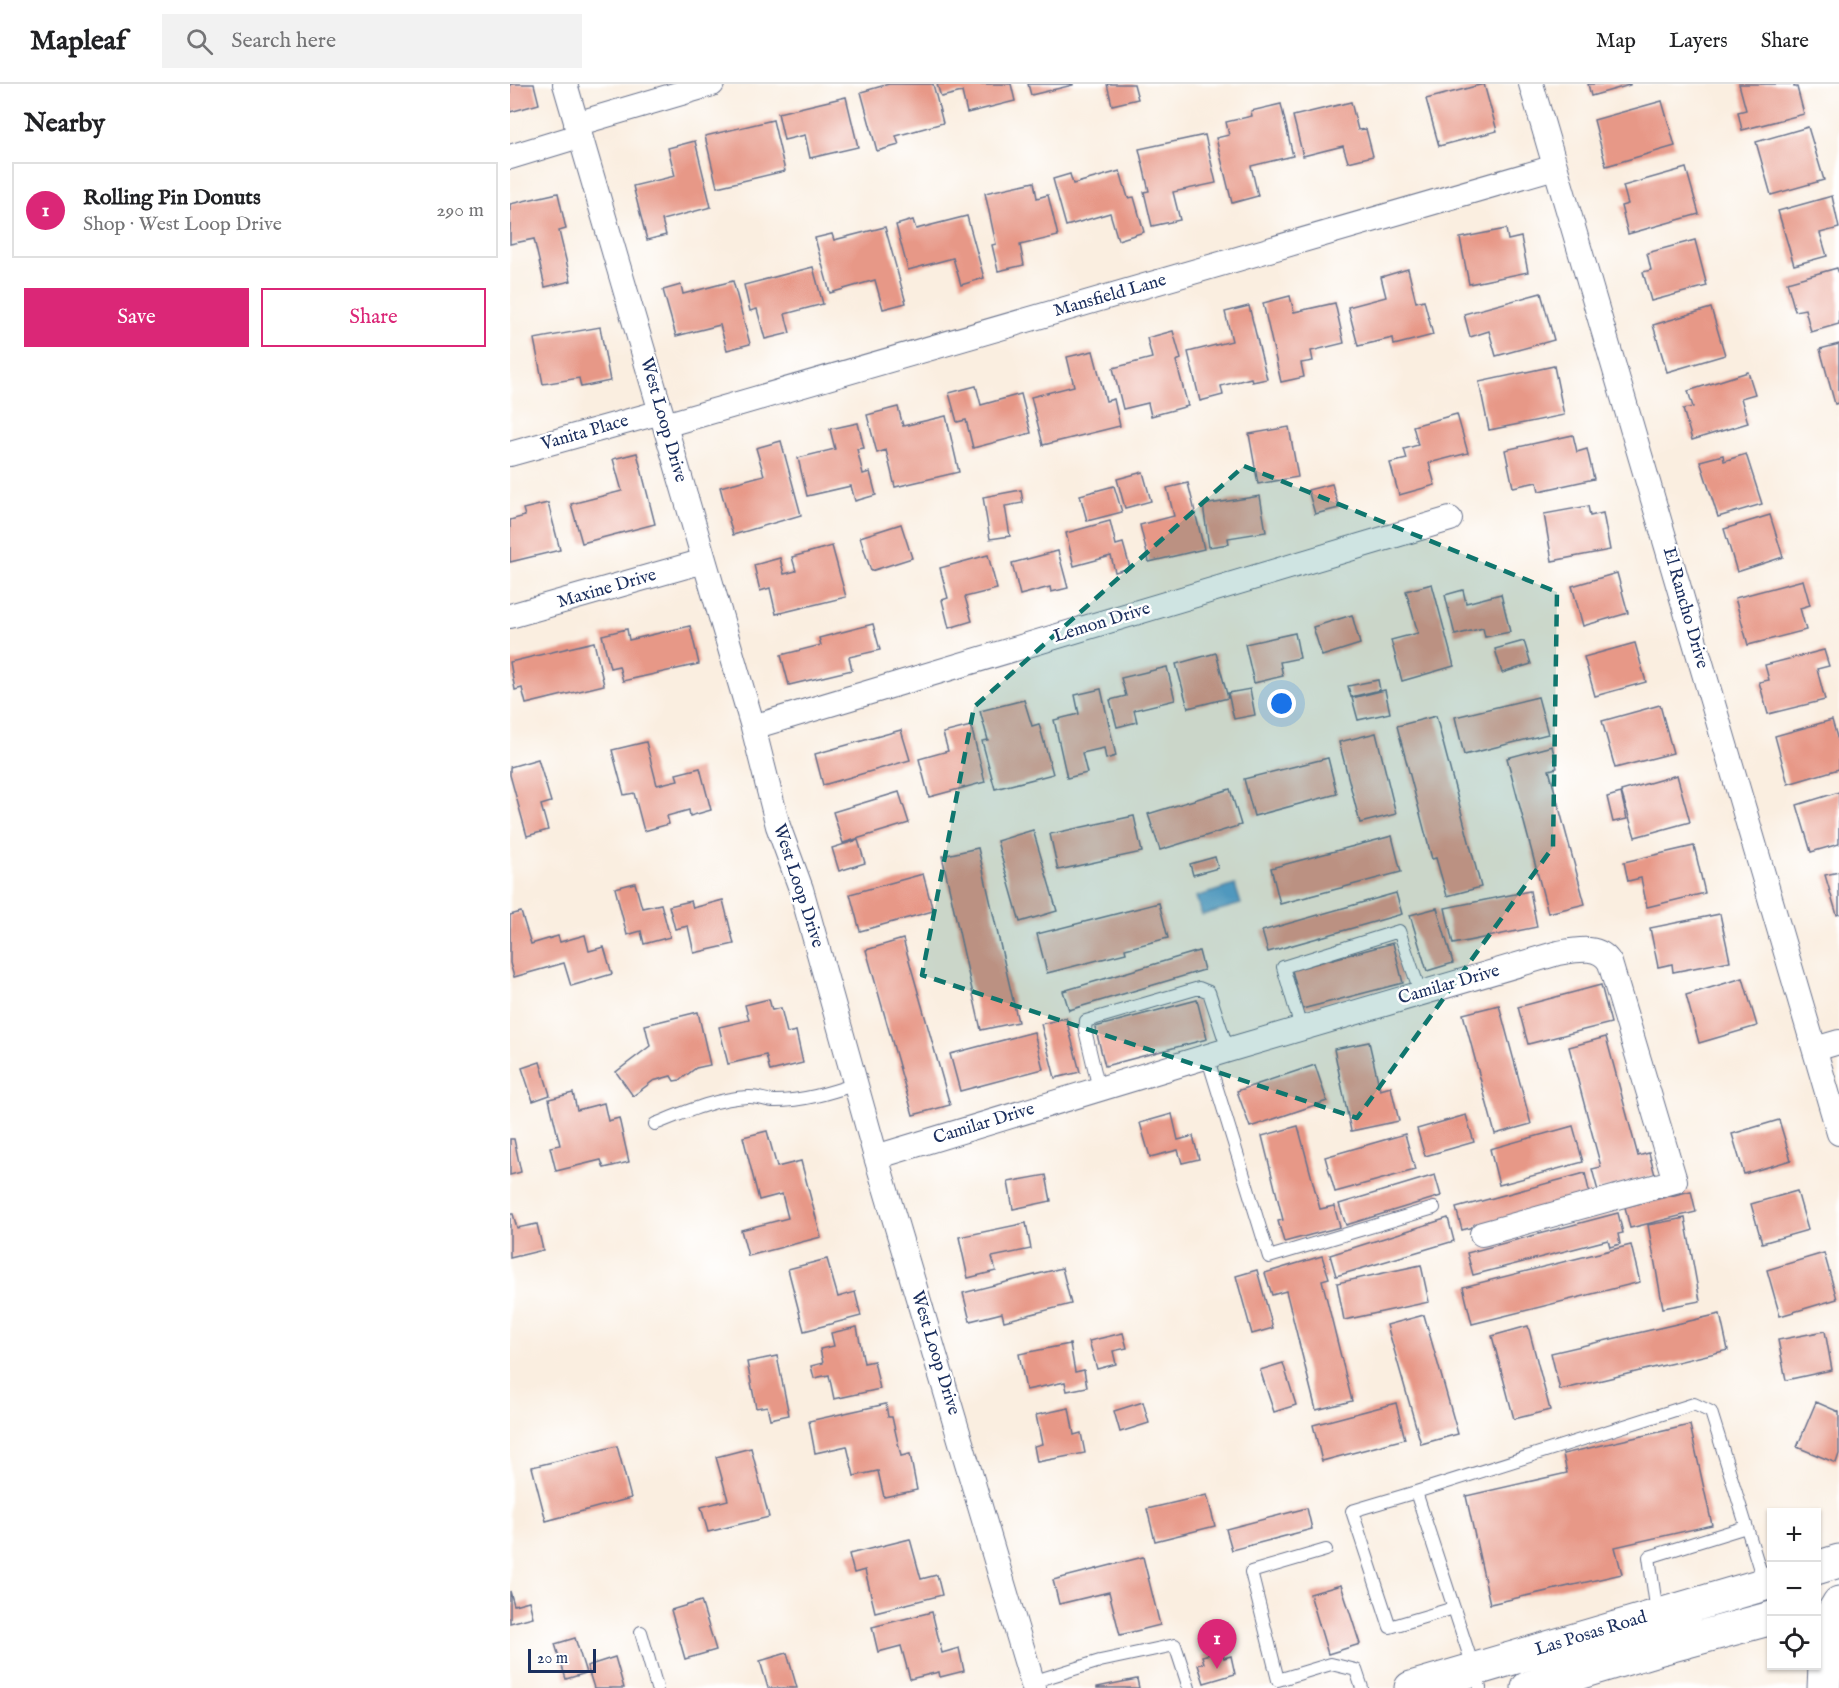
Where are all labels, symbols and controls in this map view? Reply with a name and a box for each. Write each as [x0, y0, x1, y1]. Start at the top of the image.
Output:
search box [162, 14, 582, 68]
text: Mapleaf [30, 24, 126, 59]
icon: search [183, 25, 216, 58]
text: Search here [231, 27, 336, 55]
text: Map [1596, 28, 1636, 55]
text: Layers [1669, 28, 1728, 55]
text: Share [1761, 28, 1809, 55]
text: Nearby [24, 107, 105, 140]
text: Rolling Pin Donuts [83, 184, 261, 212]
text: 1 [42, 198, 49, 223]
text: 290 m [436, 198, 484, 223]
text: Shop · West Loop Drive [83, 212, 282, 237]
street label: Mansfield Lane [1051, 269, 1169, 323]
button: Save [24, 288, 249, 347]
button: Share [261, 288, 486, 347]
street label: West Loop Drive [634, 355, 692, 485]
street label: Vanita Place [538, 410, 631, 457]
street label: El Rancho Drive [1657, 545, 1713, 671]
street label: Maxine Drive [555, 564, 659, 614]
street label: Lemon Drive [1051, 597, 1153, 649]
your location [1267, 689, 1296, 718]
street label: West Loop Drive [767, 821, 829, 951]
street label: Camilar Drive [1396, 960, 1502, 1010]
street label: Camilar Drive [931, 1098, 1037, 1150]
street label: West Loop Drive [905, 1288, 965, 1418]
map controls [1767, 1508, 1821, 1670]
button: + [1767, 1508, 1821, 1562]
button: − [1767, 1562, 1821, 1616]
street label: Las Posas Road [1532, 1606, 1650, 1662]
button: locate [1767, 1616, 1821, 1670]
pin: 1 [1198, 1620, 1236, 1669]
scale bar [528, 1646, 596, 1674]
text: 20 m [537, 1649, 568, 1669]

